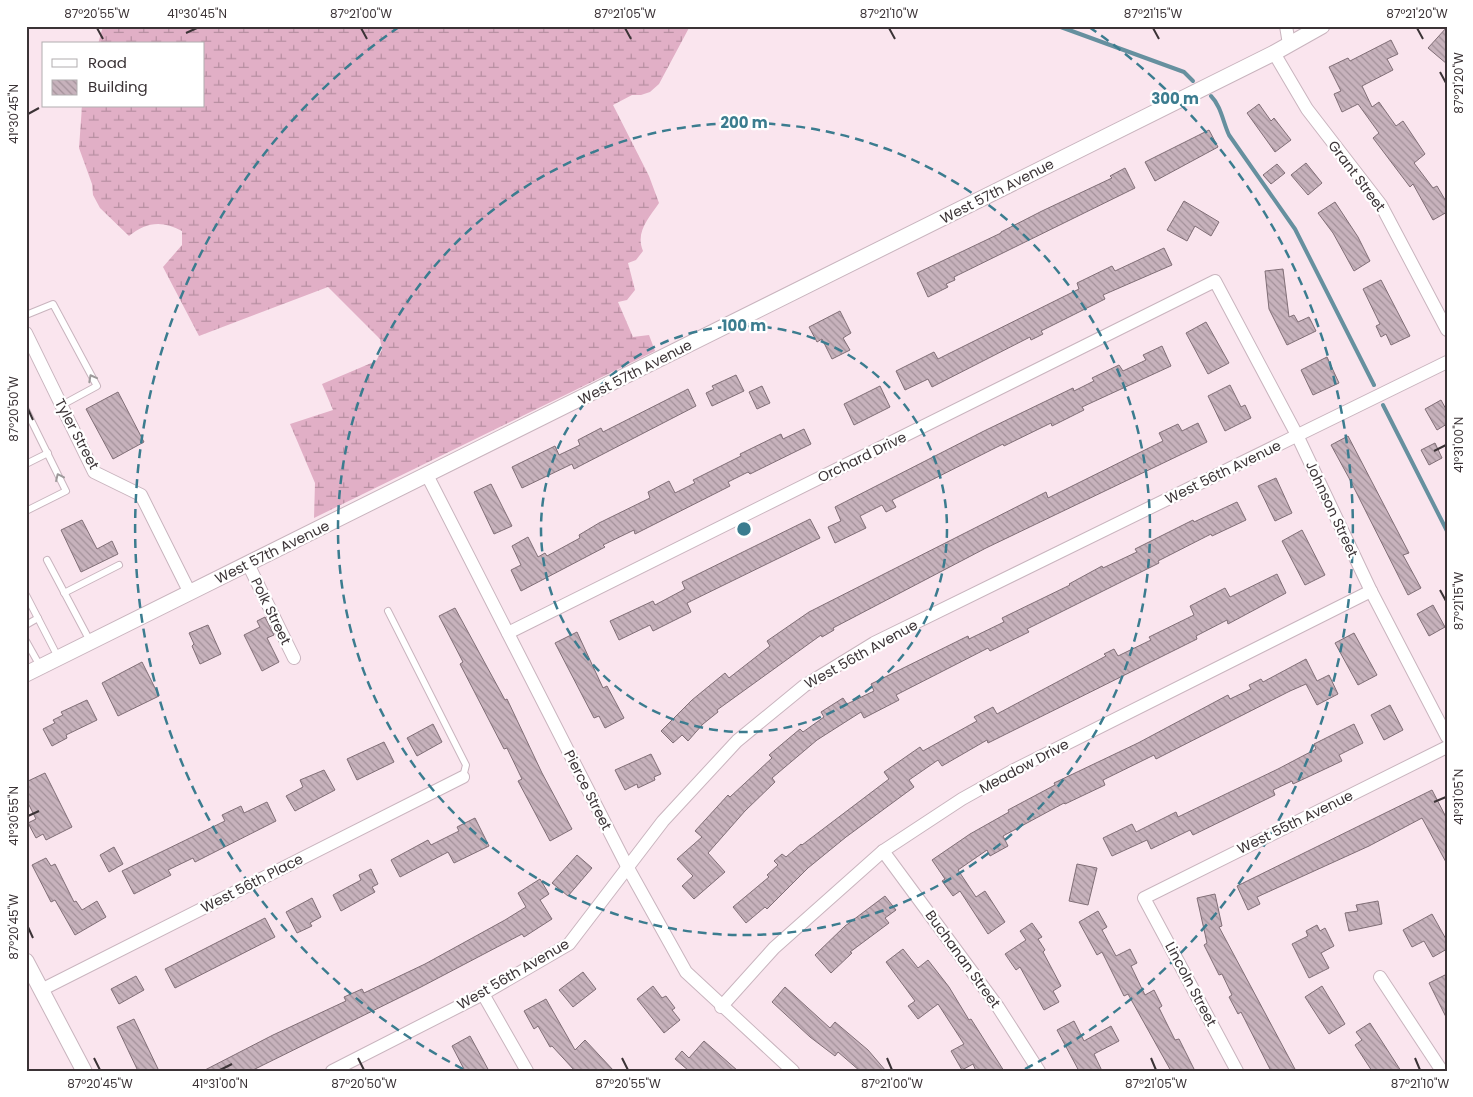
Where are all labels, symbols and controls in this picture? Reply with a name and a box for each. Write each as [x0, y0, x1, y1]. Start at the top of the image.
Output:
text: 87°20'55"W [64, 5, 130, 22]
text: 41°30'45"N [167, 5, 227, 22]
text: 87°21'00"W [330, 5, 392, 22]
text: 87°21'05"W [594, 5, 656, 22]
text: 87°21'10"W [860, 5, 918, 22]
text: 87°21'15"W [1124, 5, 1182, 22]
text: 87°21'20"W [1386, 5, 1448, 22]
legend [42, 42, 205, 108]
text: Road [88, 52, 127, 73]
text: 87°21'20"W [1450, 52, 1467, 114]
text: Building [88, 76, 148, 97]
text: 41°30'45"N [5, 84, 22, 144]
text: 300 m [1151, 88, 1199, 109]
text: 200 m [720, 112, 768, 133]
street label: Grant Street [1324, 136, 1390, 216]
street label: West 57th Avenue [937, 154, 1058, 228]
text: 100 m [722, 315, 766, 336]
street label: West 57th Avenue [575, 335, 696, 409]
one-way arrow [88, 375, 98, 384]
text: 87°20'50"W [5, 376, 22, 442]
street label: Tyler Street [50, 395, 104, 473]
text: 41°31'00"N [1450, 417, 1467, 473]
street label: Orchard Drive [814, 427, 910, 487]
street label: West 56th Avenue [1162, 435, 1285, 509]
street label: Johnson Street [1301, 458, 1363, 560]
one-way arrow [55, 473, 66, 482]
street label: West 57th Avenue [211, 515, 333, 588]
centre of rings [735, 520, 753, 538]
text: 87°21'15"W [1450, 572, 1467, 630]
street label: Polk Street [246, 574, 296, 648]
street label: West 56th Avenue [801, 614, 921, 693]
street label: Meadow Drive [976, 734, 1073, 798]
street label: Pierce Street [559, 747, 617, 833]
text: 41°31'05"N [1450, 769, 1467, 825]
street label: West 55th Avenue [1234, 785, 1356, 859]
text: 41°30'55"N [5, 786, 22, 846]
street label: West 56th Place [197, 848, 307, 917]
text: 87°20'45"W [5, 894, 22, 960]
street label: Buchanan Street [921, 906, 1005, 1012]
street label: West 56th Avenue [453, 934, 573, 1014]
street label: Lincoln Street [1160, 938, 1222, 1030]
text: 87°20'45"W [67, 1075, 133, 1092]
text: 41°31'00"N [192, 1075, 248, 1092]
text: 87°20'50"W [331, 1075, 397, 1092]
text: 87°20'55"W [595, 1075, 661, 1092]
text: 87°21'00"W [861, 1075, 923, 1092]
text: 87°21'05"W [1125, 1075, 1187, 1092]
text: 87°21'10"W [1391, 1075, 1449, 1092]

